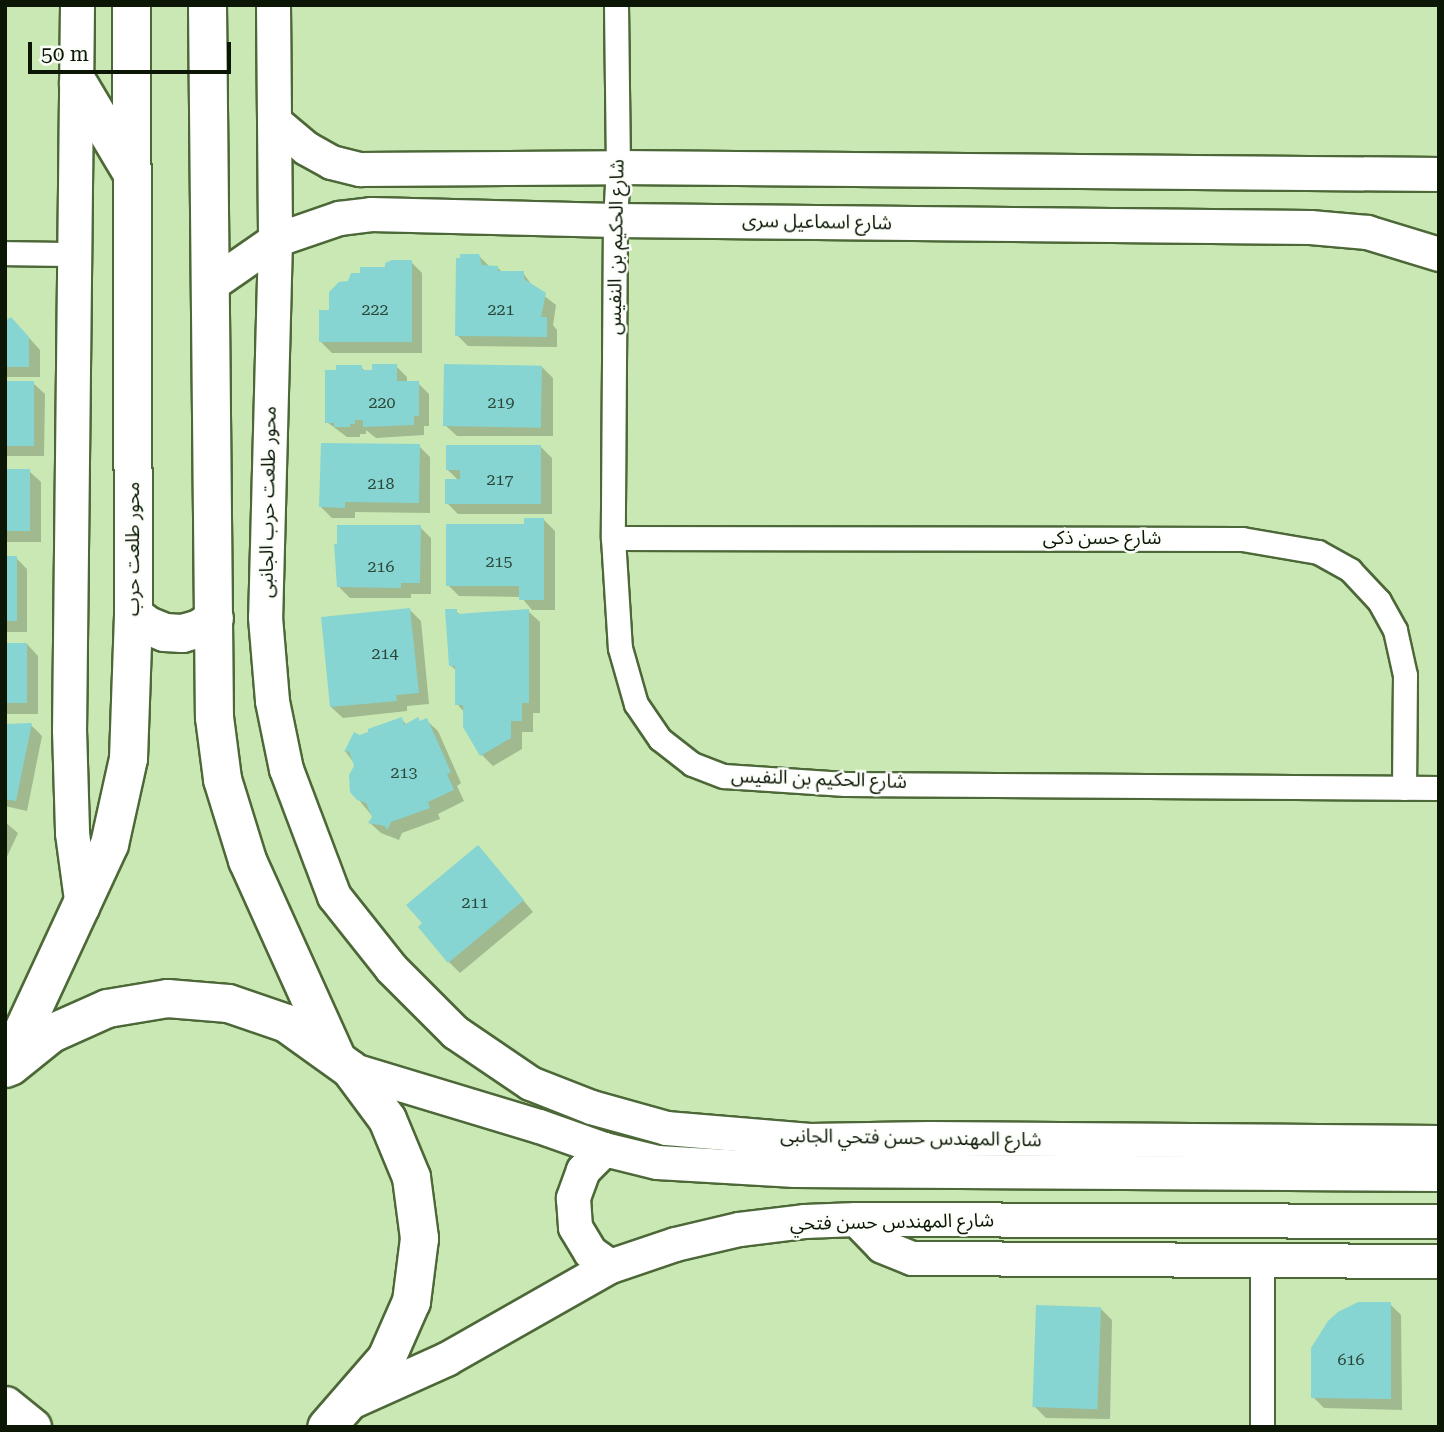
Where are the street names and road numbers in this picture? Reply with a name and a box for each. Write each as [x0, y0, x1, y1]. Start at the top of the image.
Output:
street label: شارع الحكيم بن النفيس [603, 159, 629, 335]
street label: شارع اسماعيل سرى [742, 209, 892, 235]
street label: محور طلعت حرب الجانبى [255, 406, 281, 598]
street label: محور طلعت حرب [122, 482, 144, 616]
street label: شارع حسن ذكى [1043, 527, 1161, 549]
street label: شارع الحكيم بن النفيس [731, 765, 907, 793]
street label: شارع المهندس حسن فتحي الجانبى [780, 1124, 1042, 1152]
street label: شارع المهندس حسن فتحي [790, 1209, 994, 1235]

